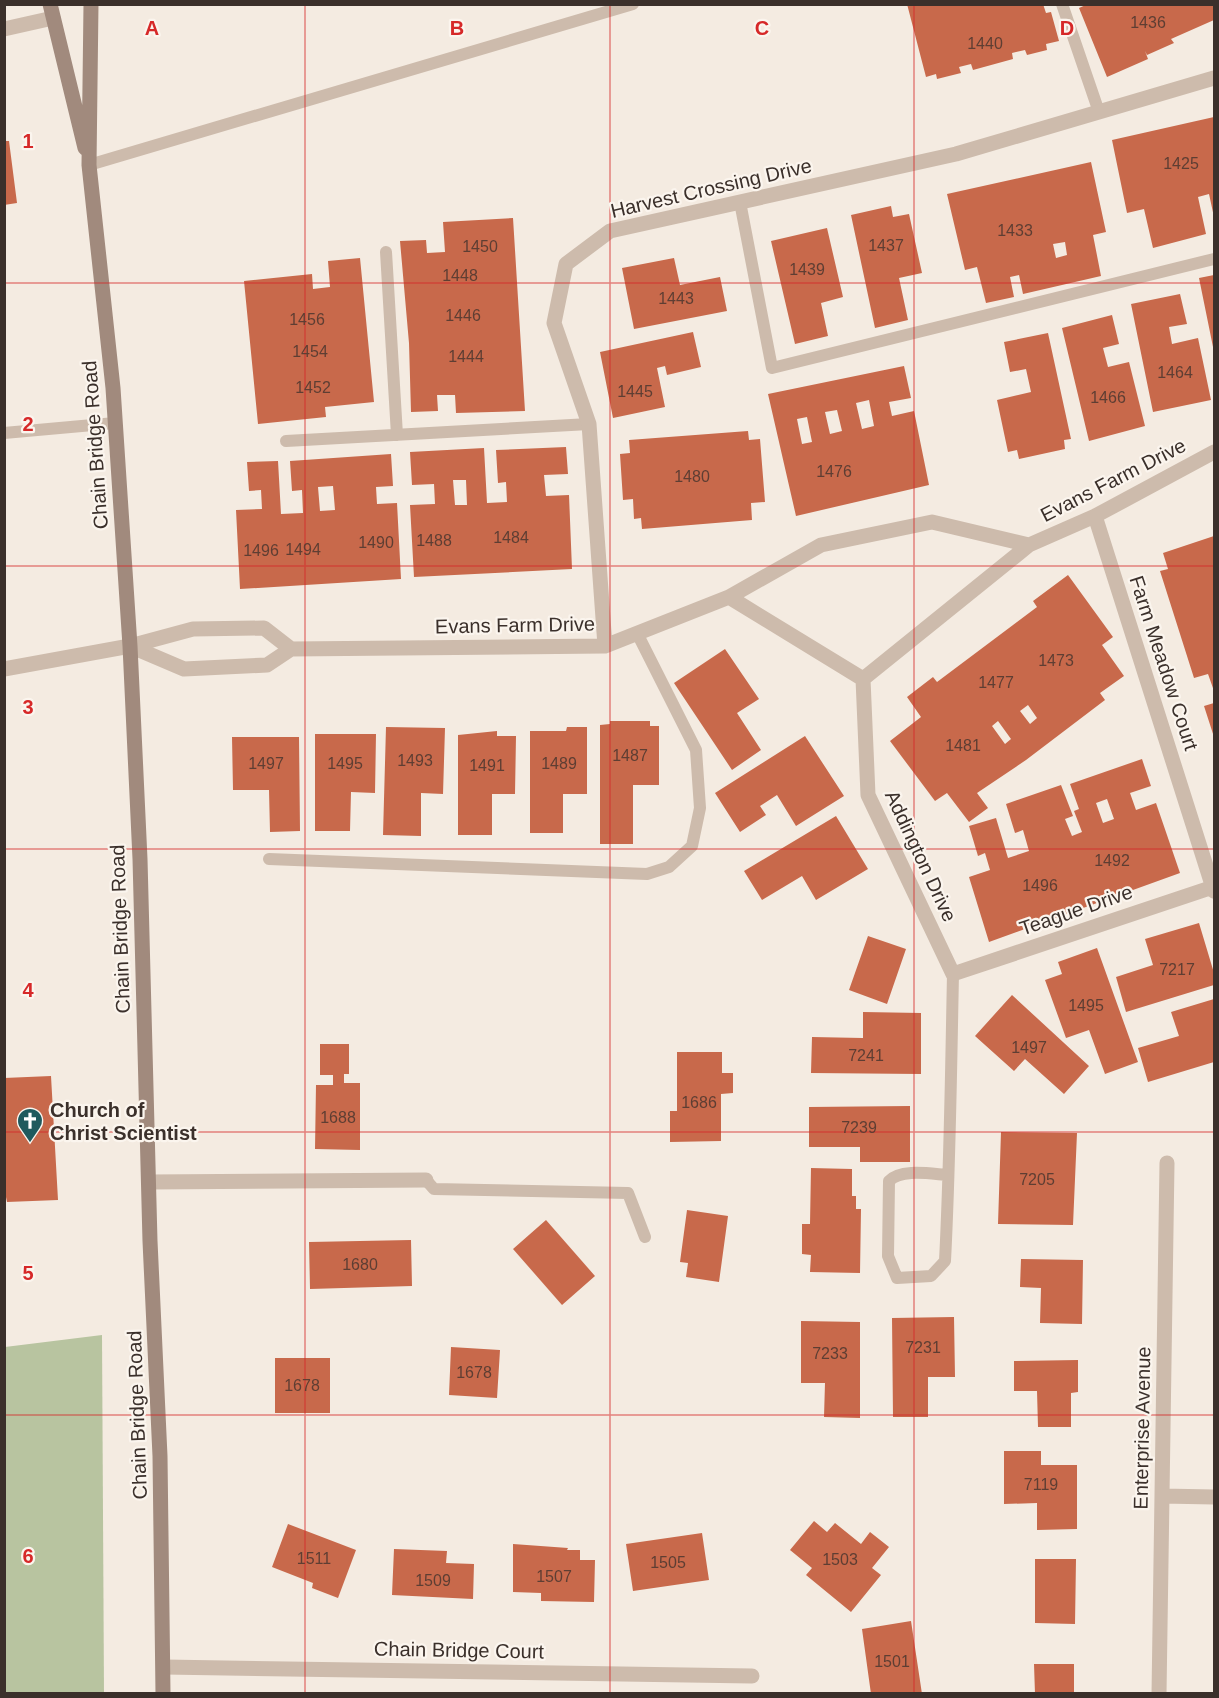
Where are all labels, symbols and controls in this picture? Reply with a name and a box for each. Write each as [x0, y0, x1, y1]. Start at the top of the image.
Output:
house number: 1436 [1130, 14, 1166, 31]
text: A [145, 17, 159, 39]
text: B [450, 17, 464, 39]
text: C [755, 17, 769, 39]
text: D [1060, 17, 1074, 39]
house number: 1440 [967, 35, 1003, 52]
text: 1 [22, 130, 34, 152]
street label: Harvest Crossing Drive [608, 154, 814, 222]
house number: 1425 [1163, 155, 1199, 172]
house number: 1433 [997, 222, 1033, 239]
house number: 1437 [868, 237, 904, 254]
house number: 1450 [462, 238, 498, 255]
house number: 1439 [789, 261, 825, 278]
house number: 1448 [442, 267, 478, 284]
house number: 1443 [658, 290, 694, 307]
house number: 1446 [445, 307, 481, 324]
house number: 1456 [289, 311, 325, 328]
house number: 1454 [292, 343, 328, 360]
house number: 1444 [448, 348, 484, 365]
street label: Chain Bridge Road [78, 360, 112, 530]
house number: 1464 [1157, 364, 1193, 381]
house number: 1452 [295, 379, 331, 396]
house number: 1445 [617, 383, 653, 400]
house number: 1466 [1090, 389, 1126, 406]
text: 2 [22, 413, 34, 435]
street label: Evans Farm Drive [1037, 434, 1189, 526]
house number: 1476 [816, 463, 852, 480]
house number: 1480 [674, 468, 710, 485]
house number: 1484 [493, 529, 529, 546]
house number: 1488 [416, 532, 452, 549]
house number: 1490 [358, 534, 394, 551]
house number: 1494 [285, 541, 321, 558]
house number: 1496 [243, 542, 279, 559]
street label: Farm Meadow Court [1125, 573, 1203, 753]
street label: Evans Farm Drive [435, 613, 595, 637]
house number: 1473 [1038, 652, 1074, 669]
house number: 1477 [978, 674, 1014, 691]
text: 3 [22, 696, 34, 718]
house number: 1481 [945, 737, 981, 754]
house number: 1487 [612, 747, 648, 764]
house number: 1493 [397, 752, 433, 769]
house number: 1497 [248, 755, 284, 772]
house number: 1495 [327, 755, 363, 772]
house number: 1489 [541, 755, 577, 772]
house number: 1491 [469, 757, 505, 774]
street label: Addington Drive [881, 787, 961, 925]
street label: Chain Bridge Road [106, 844, 134, 1014]
house number: 1492 [1094, 852, 1130, 869]
house number: 1496 [1022, 877, 1058, 894]
street label: Teague Drive [1017, 880, 1135, 940]
house number: 7217 [1159, 961, 1195, 978]
text: 4 [22, 979, 34, 1001]
house number: 1495 [1068, 997, 1104, 1014]
house number: 1497 [1011, 1039, 1047, 1056]
house number: 7241 [848, 1047, 884, 1064]
house number: 1686 [681, 1094, 717, 1111]
place label: Church of Christ Scientist [50, 1099, 197, 1144]
church icon: Church of Christ Scientist [15, 1106, 45, 1144]
house number: 1688 [320, 1109, 356, 1126]
house number: 7239 [841, 1119, 877, 1136]
house number: 7205 [1019, 1171, 1055, 1188]
house number: 1680 [342, 1256, 378, 1273]
text: 5 [22, 1262, 34, 1284]
street label: Chain Bridge Road [123, 1330, 151, 1500]
house number: 7231 [905, 1339, 941, 1356]
house number: 7233 [812, 1345, 848, 1362]
street label: Enterprise Avenue [1130, 1346, 1154, 1510]
house number: 1678 [456, 1364, 492, 1381]
house number: 1678 [284, 1377, 320, 1394]
house number: 7119 [1024, 1476, 1058, 1493]
text: 6 [22, 1545, 34, 1567]
house number: 1511 [297, 1550, 331, 1567]
house number: 1503 [822, 1551, 858, 1568]
house number: 1505 [650, 1554, 686, 1571]
house number: 1507 [536, 1568, 572, 1585]
house number: 1509 [415, 1572, 451, 1589]
street label: Chain Bridge Court [374, 1638, 545, 1662]
house number: 1501 [874, 1653, 910, 1670]

